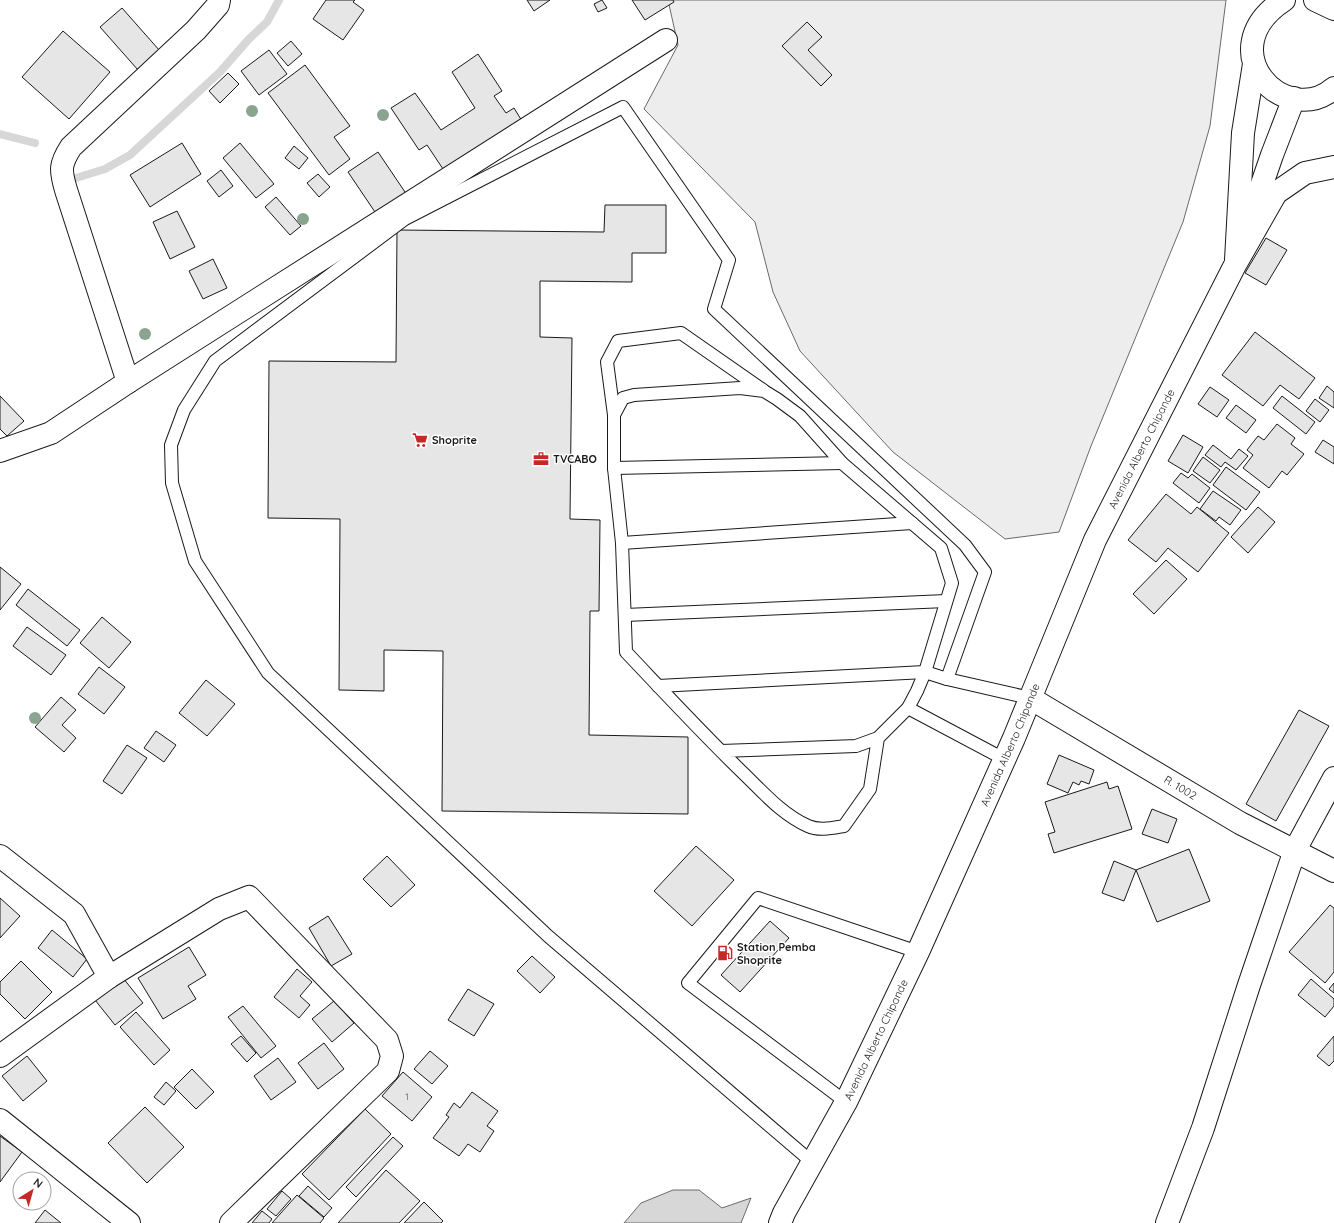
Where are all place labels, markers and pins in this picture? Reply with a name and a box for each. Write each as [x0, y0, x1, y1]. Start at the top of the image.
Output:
supermarket icon: Shoprite [411, 431, 429, 449]
place label: Shoprite [432, 433, 478, 447]
office icon: TVCABO [532, 450, 550, 468]
place label: TVCABO [553, 452, 597, 466]
place label: Station Pemba Shoprite [737, 940, 816, 967]
fuel station icon: Station Pemba Shoprite [716, 944, 734, 962]

